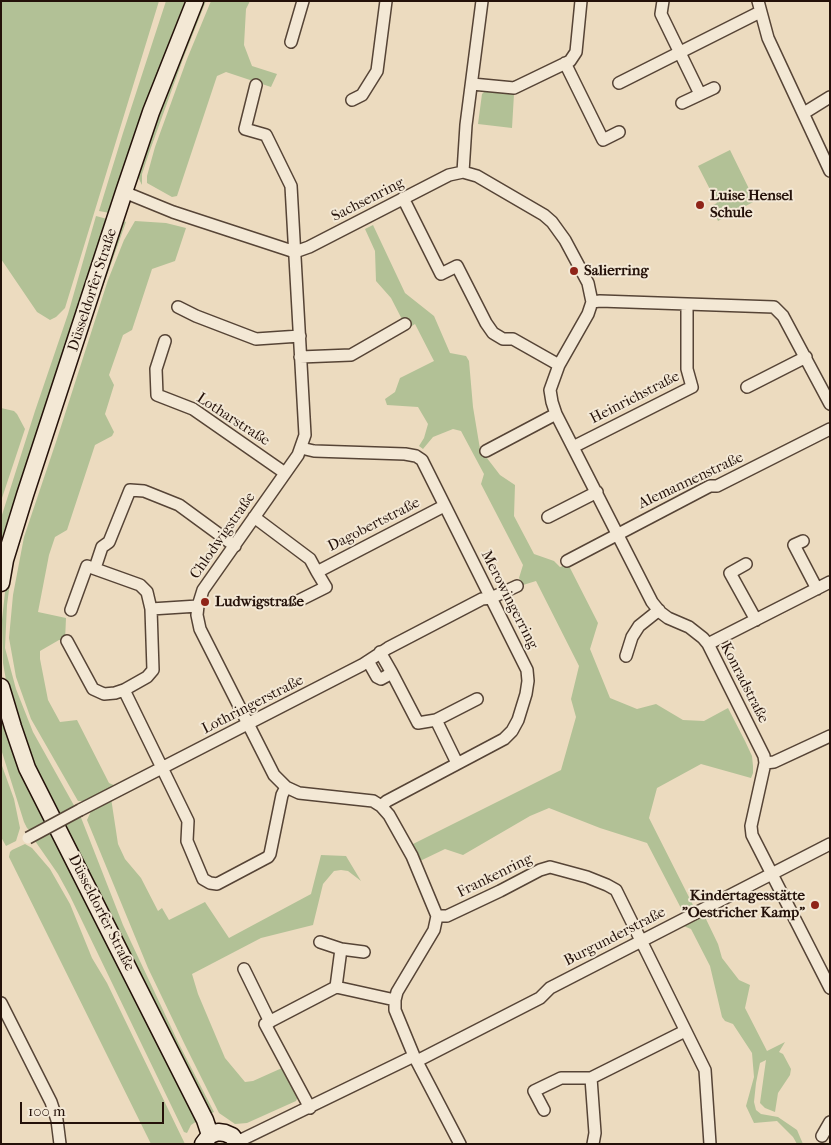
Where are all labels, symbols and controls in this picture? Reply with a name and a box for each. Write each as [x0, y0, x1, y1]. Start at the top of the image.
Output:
street label: Sachsenring [329, 174, 407, 226]
place label: Luise Hensel Schule [710, 187, 793, 222]
marker: Luise Hensel Schule [694, 199, 706, 211]
street label: Düsseldorfer Straße [65, 226, 121, 354]
place label: Salierring [584, 262, 648, 280]
marker: Salierring [568, 265, 580, 277]
street label: Heinrichstraße [587, 368, 683, 428]
street label: Lotharstraße [193, 390, 273, 450]
street label: Alemannenstraße [636, 449, 746, 513]
street label: Chlodwigstraße [186, 489, 260, 583]
street label: Dagobertstraße [325, 494, 423, 556]
street label: Merowingerring [476, 548, 542, 652]
place label: Ludwigstraße [215, 593, 304, 611]
marker: Ludwigstraße [199, 596, 211, 608]
street label: Konradstraße [716, 640, 772, 726]
street label: Lothringerstraße [199, 672, 307, 738]
street label: Frankenring [455, 850, 535, 902]
street label: Düsseldorfer Straße [64, 852, 138, 974]
place label: Kindertagesstätte "Oestricher Kamp" [682, 887, 805, 922]
marker: Kindertagesstätte "Oestricher Kamp" [809, 899, 821, 911]
street label: Burgunderstraße [561, 904, 669, 970]
scale bar [22, 1092, 166, 1124]
text: 100 m [28, 1102, 66, 1120]

